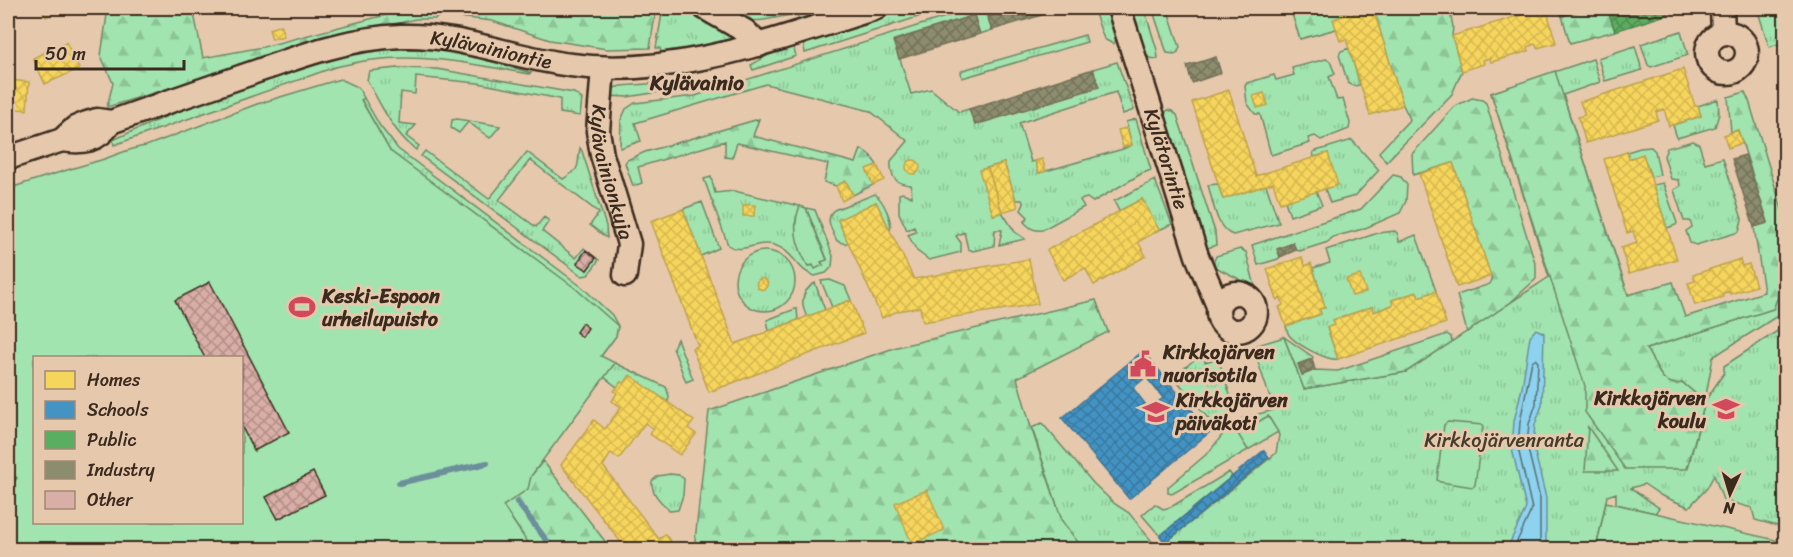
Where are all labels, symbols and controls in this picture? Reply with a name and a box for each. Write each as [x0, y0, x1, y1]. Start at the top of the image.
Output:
street label: Kylävainiontie [428, 20, 555, 80]
scale bar [36, 33, 184, 71]
text: 50 m [45, 38, 86, 70]
district label: Kylävainio [649, 64, 744, 102]
street label: Kylävainionkuja [580, 103, 644, 244]
street label: Kylätorintie [1133, 104, 1198, 214]
place label: Keski-Espoon urheilupuisto [321, 279, 440, 337]
sports icon: Keski-Espoon urheilupuisto [287, 292, 317, 322]
place label: Kirkkojärven nuorisotila [1162, 335, 1275, 393]
public building icon: Kirkkojärven nuorisotila [1128, 349, 1158, 379]
legend [33, 356, 243, 524]
text: Homes [87, 364, 141, 396]
place label: Kirkkojärven koulu [1593, 381, 1706, 439]
place label: Kirkkojärven päiväkoti [1174, 383, 1288, 441]
text: Schools [87, 394, 149, 426]
school or university icon: Kirkkojärven koulu [1711, 394, 1741, 424]
school or university icon: Kirkkojärven päiväkoti [1141, 397, 1171, 427]
park label: Kirkkojärvenranta [1424, 423, 1585, 458]
text: Public [87, 424, 137, 456]
text: Industry [86, 454, 156, 486]
north arrow [1700, 464, 1760, 524]
text: Other [87, 484, 134, 516]
text: N [1722, 494, 1737, 523]

